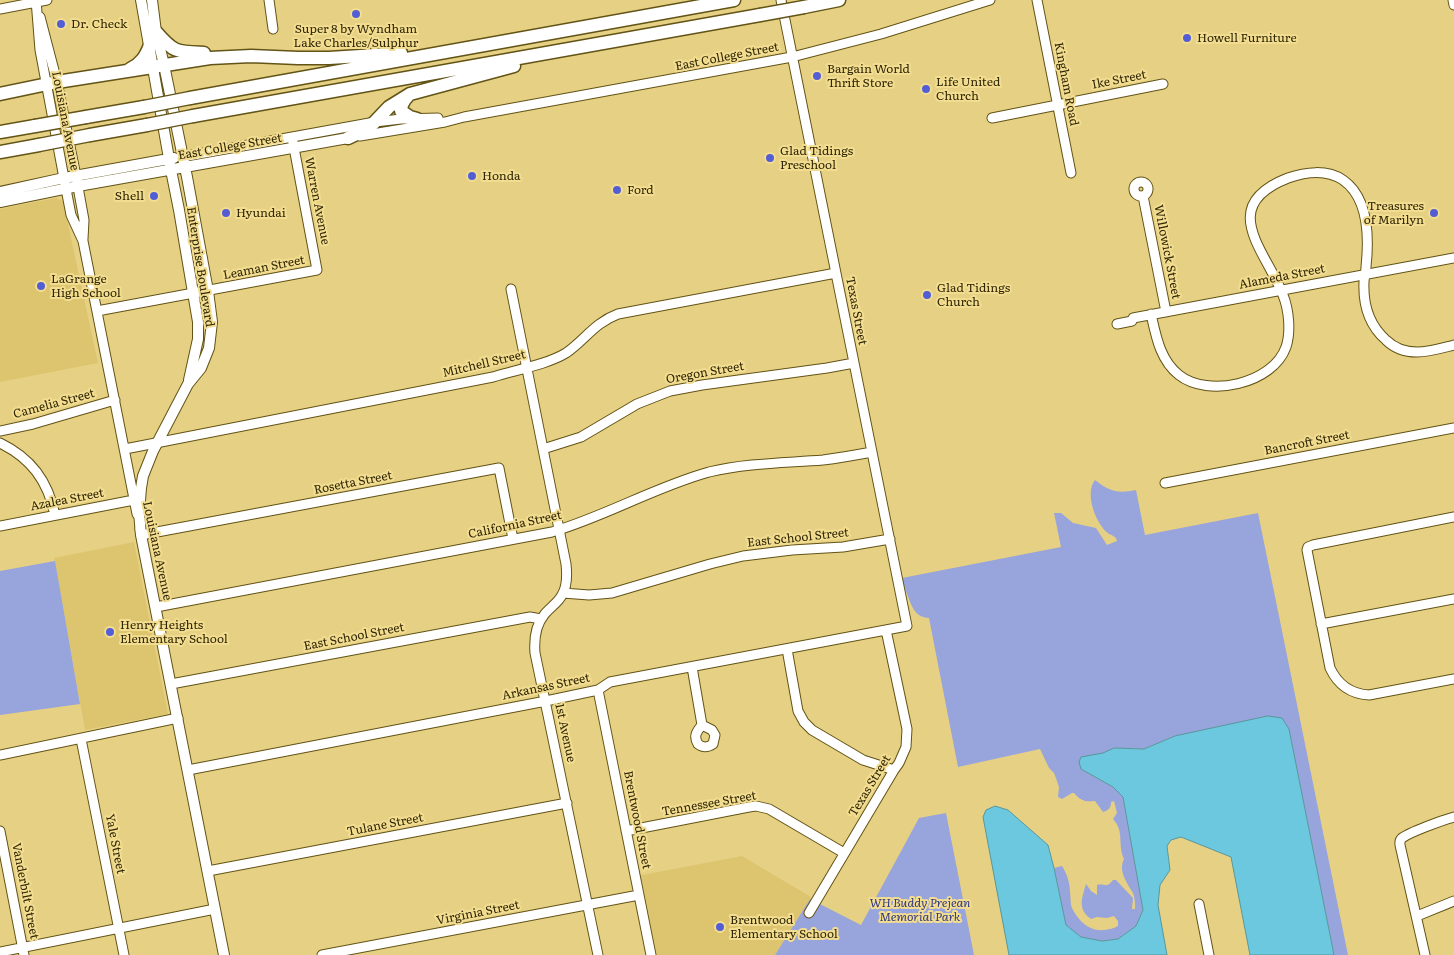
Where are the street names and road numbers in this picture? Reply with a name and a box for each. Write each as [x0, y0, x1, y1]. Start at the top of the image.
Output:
street label: East College Street [674, 40, 780, 74]
street label: Kingham Road [1051, 41, 1081, 127]
street label: Ike Street [1091, 68, 1147, 92]
street label: Louisiana Avenue [48, 70, 82, 172]
street label: East College Street [177, 131, 283, 163]
street label: Warren Avenue [301, 156, 333, 246]
street label: Willowick Street [1151, 204, 1183, 300]
street label: Enterprise Boulevard [183, 206, 217, 328]
street label: Leaman Street [222, 253, 306, 283]
street label: Alameda Street [1238, 262, 1326, 292]
street label: Texas Street [842, 275, 870, 347]
street label: Mitchell Street [441, 347, 527, 381]
street label: Oregon Street [665, 359, 745, 387]
street label: Camelia Street [12, 386, 96, 422]
street label: Bancroft Street [1263, 428, 1351, 458]
street label: Rosetta Street [313, 468, 393, 498]
street label: Azalea Street [29, 486, 105, 514]
street label: Louisiana Avenue [139, 500, 175, 602]
street label: California Street [467, 508, 563, 542]
street label: East School Street [746, 526, 850, 550]
street label: East School Street [302, 620, 406, 654]
street label: Arkansas Street [501, 671, 591, 703]
street label: 1st Avenue [552, 702, 578, 764]
street label: Texas Street [846, 752, 894, 820]
street label: Brentwood Street [620, 770, 654, 870]
street label: Tennessee Street [661, 789, 757, 819]
street label: Tulane Street [346, 811, 424, 839]
street label: Yale Street [102, 813, 128, 875]
street label: Vanderbilt Street [9, 842, 41, 940]
street label: Virginia Street [435, 898, 521, 928]

